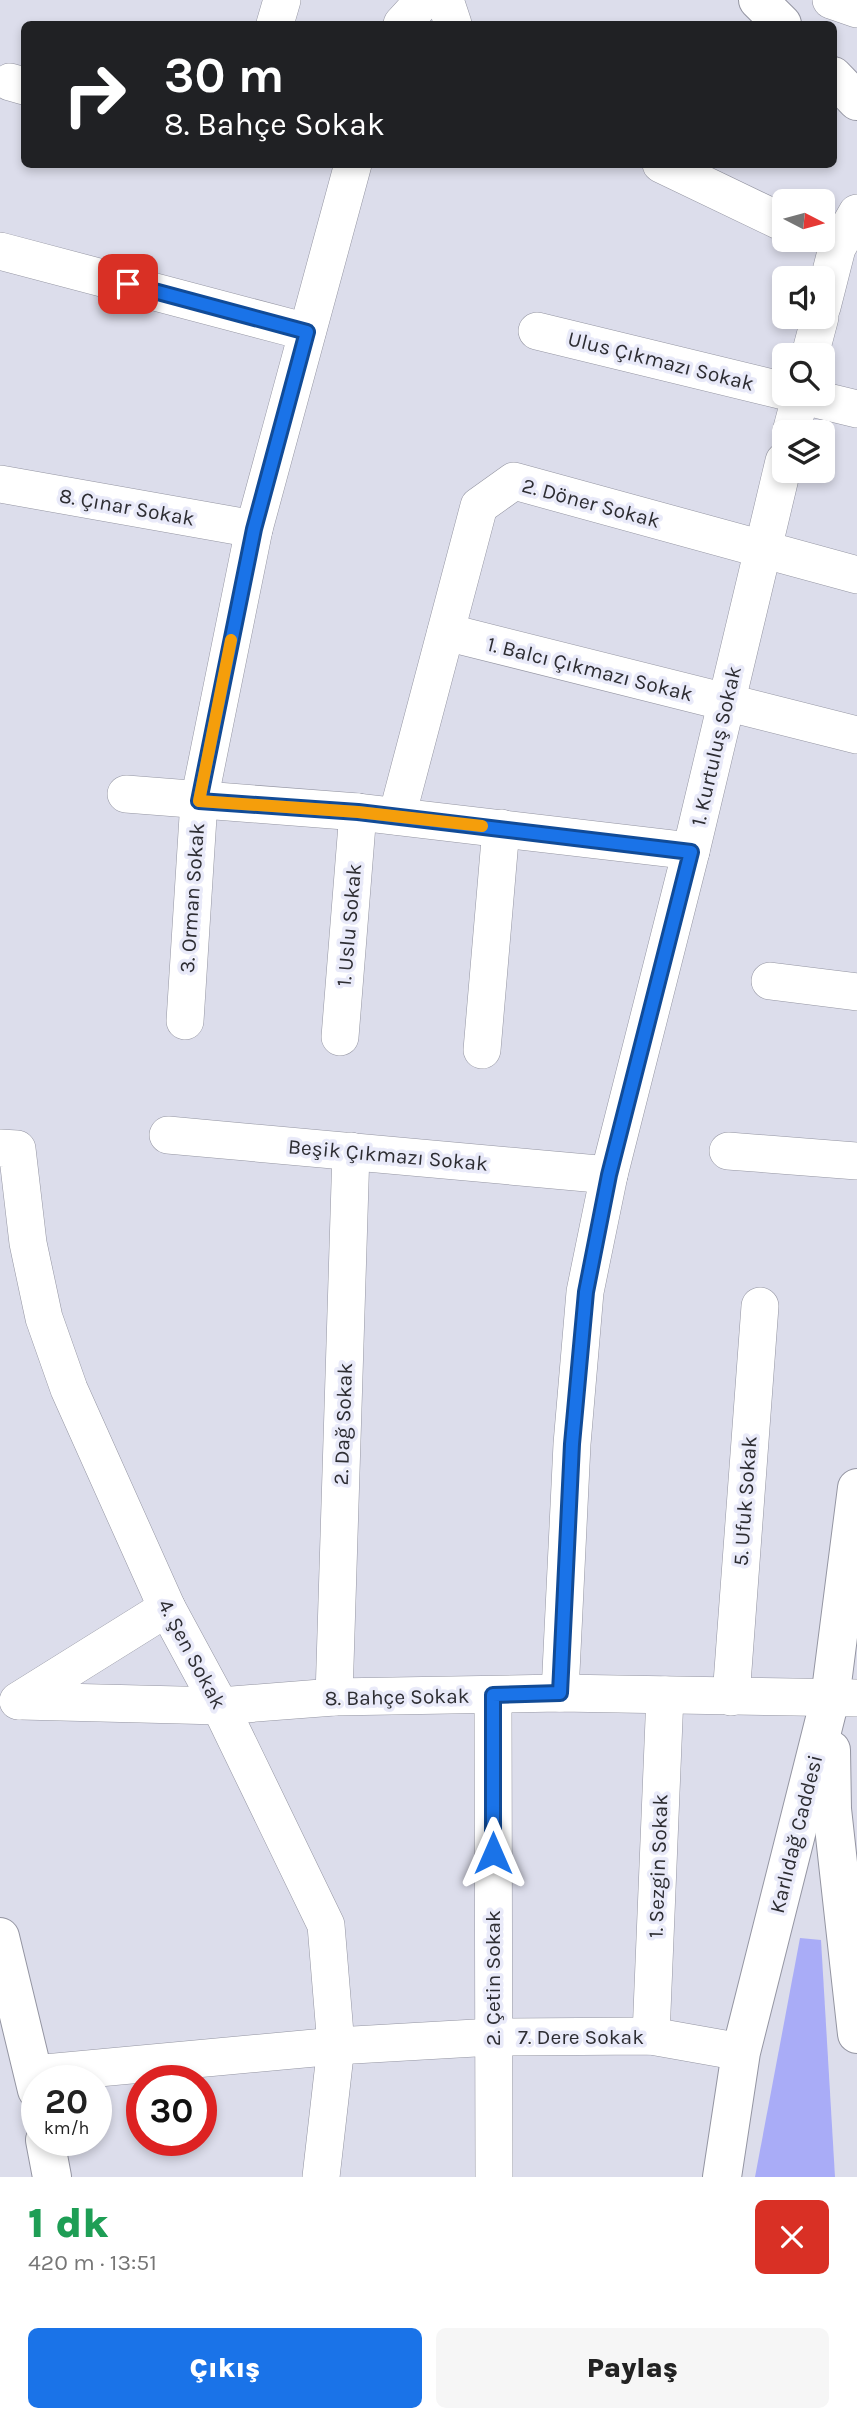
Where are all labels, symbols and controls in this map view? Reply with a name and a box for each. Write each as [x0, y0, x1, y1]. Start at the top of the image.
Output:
text: 30 m [164, 47, 284, 104]
icon: right [49, 49, 140, 140]
text: 8. Bahçe Sokak [164, 106, 385, 143]
north arrow [772, 189, 835, 252]
map controls [772, 189, 835, 483]
pin [98, 254, 158, 314]
icon: arrive [109, 265, 147, 303]
button: sound [772, 266, 835, 329]
street label: Ulus Çıkmazı Sokak [565, 326, 757, 396]
button: search [772, 343, 835, 406]
button: layers [772, 420, 835, 483]
street label: 2. Döner Sokak [519, 473, 663, 533]
street label: 8. Çınar Sokak [57, 483, 197, 531]
street label: 1. Balcı Çıkmazı Sokak [485, 632, 695, 706]
street label: 1. Kurtuluş Sokak [686, 664, 746, 828]
street label: 3. Orman Sokak [175, 822, 209, 974]
street label: 1. Uslu Sokak [332, 862, 366, 988]
street label: Beşik Çıkmazı Sokak [287, 1134, 489, 1176]
street label: 2. Dağ Sokak [329, 1362, 357, 1486]
street label: 5. Ufuk Sokak [728, 1435, 762, 1567]
street label: 4. Şen Sokak [153, 1595, 231, 1713]
street label: 8. Bahçe Sokak [324, 1684, 470, 1710]
street label: Karlıdağ Caddesi [765, 1752, 827, 1916]
street label: 1. Sezgin Sokak [643, 1793, 673, 1939]
position arrow [456, 1816, 530, 1890]
street label: 2. Çetin Sokak [481, 1910, 505, 2046]
street label: 7. Dere Sokak [518, 2025, 644, 2049]
speed limit sign: 30 [126, 2065, 217, 2156]
text: 20 [45, 2081, 88, 2122]
text: km/h [44, 2117, 89, 2139]
text: 1 dk [28, 2198, 108, 2248]
button: close [755, 2200, 829, 2274]
text: 420 m · 13:51 [28, 2249, 157, 2276]
button: Çıkış [28, 2328, 422, 2408]
button: Paylaş [436, 2328, 829, 2408]

